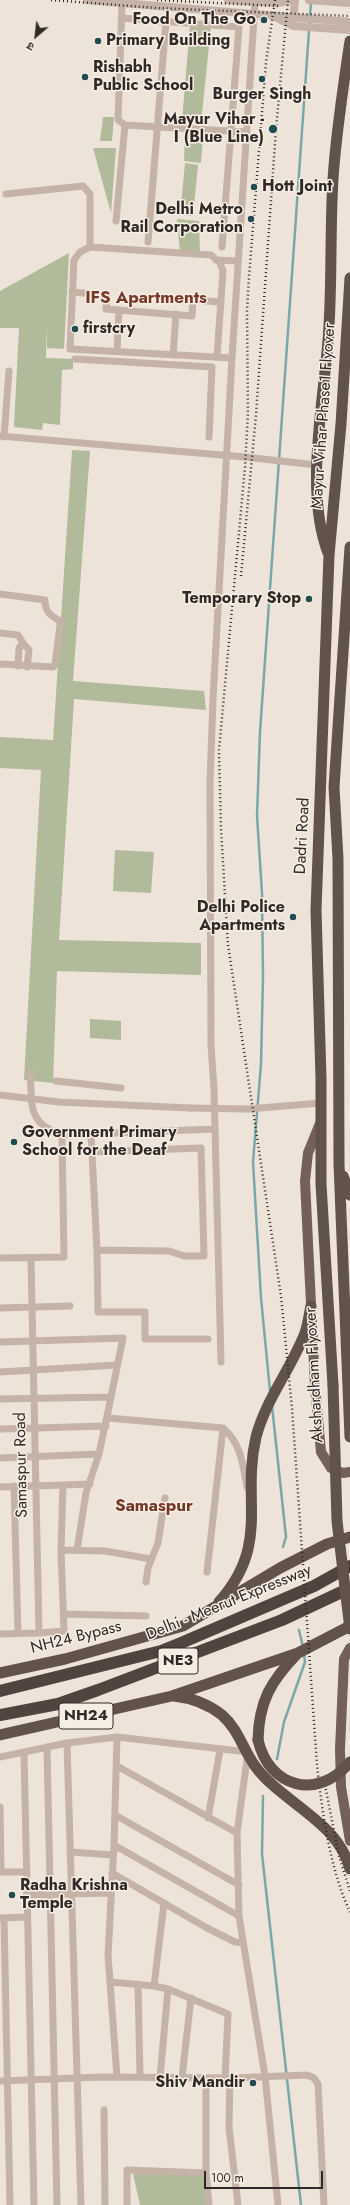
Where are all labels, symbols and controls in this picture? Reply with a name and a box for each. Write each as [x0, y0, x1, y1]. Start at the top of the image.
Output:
place label: Food On The Go [132, 10, 256, 30]
marker: Food On The Go [259, 15, 269, 25]
north arrow [16, 16, 56, 56]
place label: Primary Building [106, 31, 230, 51]
marker: Primary Building [93, 36, 103, 46]
text: उ [24, 38, 37, 55]
place label: Rishabh Public School [93, 58, 193, 96]
marker: Rishabh Public School [80, 72, 90, 82]
marker: Burger Singh [257, 74, 267, 84]
place label: Burger Singh [213, 85, 311, 105]
place label: Mayur Vihar - I (Blue Line) [163, 110, 264, 148]
marker: Mayur Vihar - I (Blue Line) [267, 123, 279, 135]
place label: Hott Joint [262, 177, 332, 197]
marker: Hott Joint [249, 182, 259, 192]
place label: Delhi Metro Rail Corporation [121, 200, 243, 238]
marker: Delhi Metro Rail Corporation [246, 214, 256, 224]
district label: IFS Apartments [85, 289, 207, 309]
place label: firstcry [83, 319, 135, 339]
street label: Mayur Vihar Phase1 Flyover [308, 322, 340, 510]
marker: firstcry [70, 324, 80, 334]
place label: Temporary Stop [182, 589, 301, 609]
marker: Temporary Stop [304, 594, 314, 604]
street label: Dadri Road [291, 797, 315, 875]
place label: Delhi Police Apartments [197, 898, 285, 936]
marker: Delhi Police Apartments [288, 912, 298, 922]
place label: Government Primary School for the Deaf [22, 1123, 177, 1161]
marker: Government Primary School for the Deaf [9, 1137, 19, 1147]
street label: Akshardham Flyover [302, 1307, 328, 1443]
street label: Samaspur Road [11, 1412, 33, 1518]
district label: Samaspur [115, 1497, 193, 1517]
street label: Delhi - Meerut Expressway [143, 1561, 315, 1645]
street label: NH24 Bypass [29, 1617, 123, 1659]
road number: NE3 [158, 1648, 198, 1674]
road number: NH24 [59, 1703, 113, 1729]
place label: Radha Krishna Temple [20, 1876, 128, 1914]
marker: Radha Krishna Temple [7, 1890, 17, 1900]
place label: Shiv Mandir [155, 2073, 245, 2093]
marker: Shiv Mandir [248, 2078, 258, 2088]
scale bar [206, 2163, 325, 2189]
text: 100 m [211, 2169, 244, 2187]

